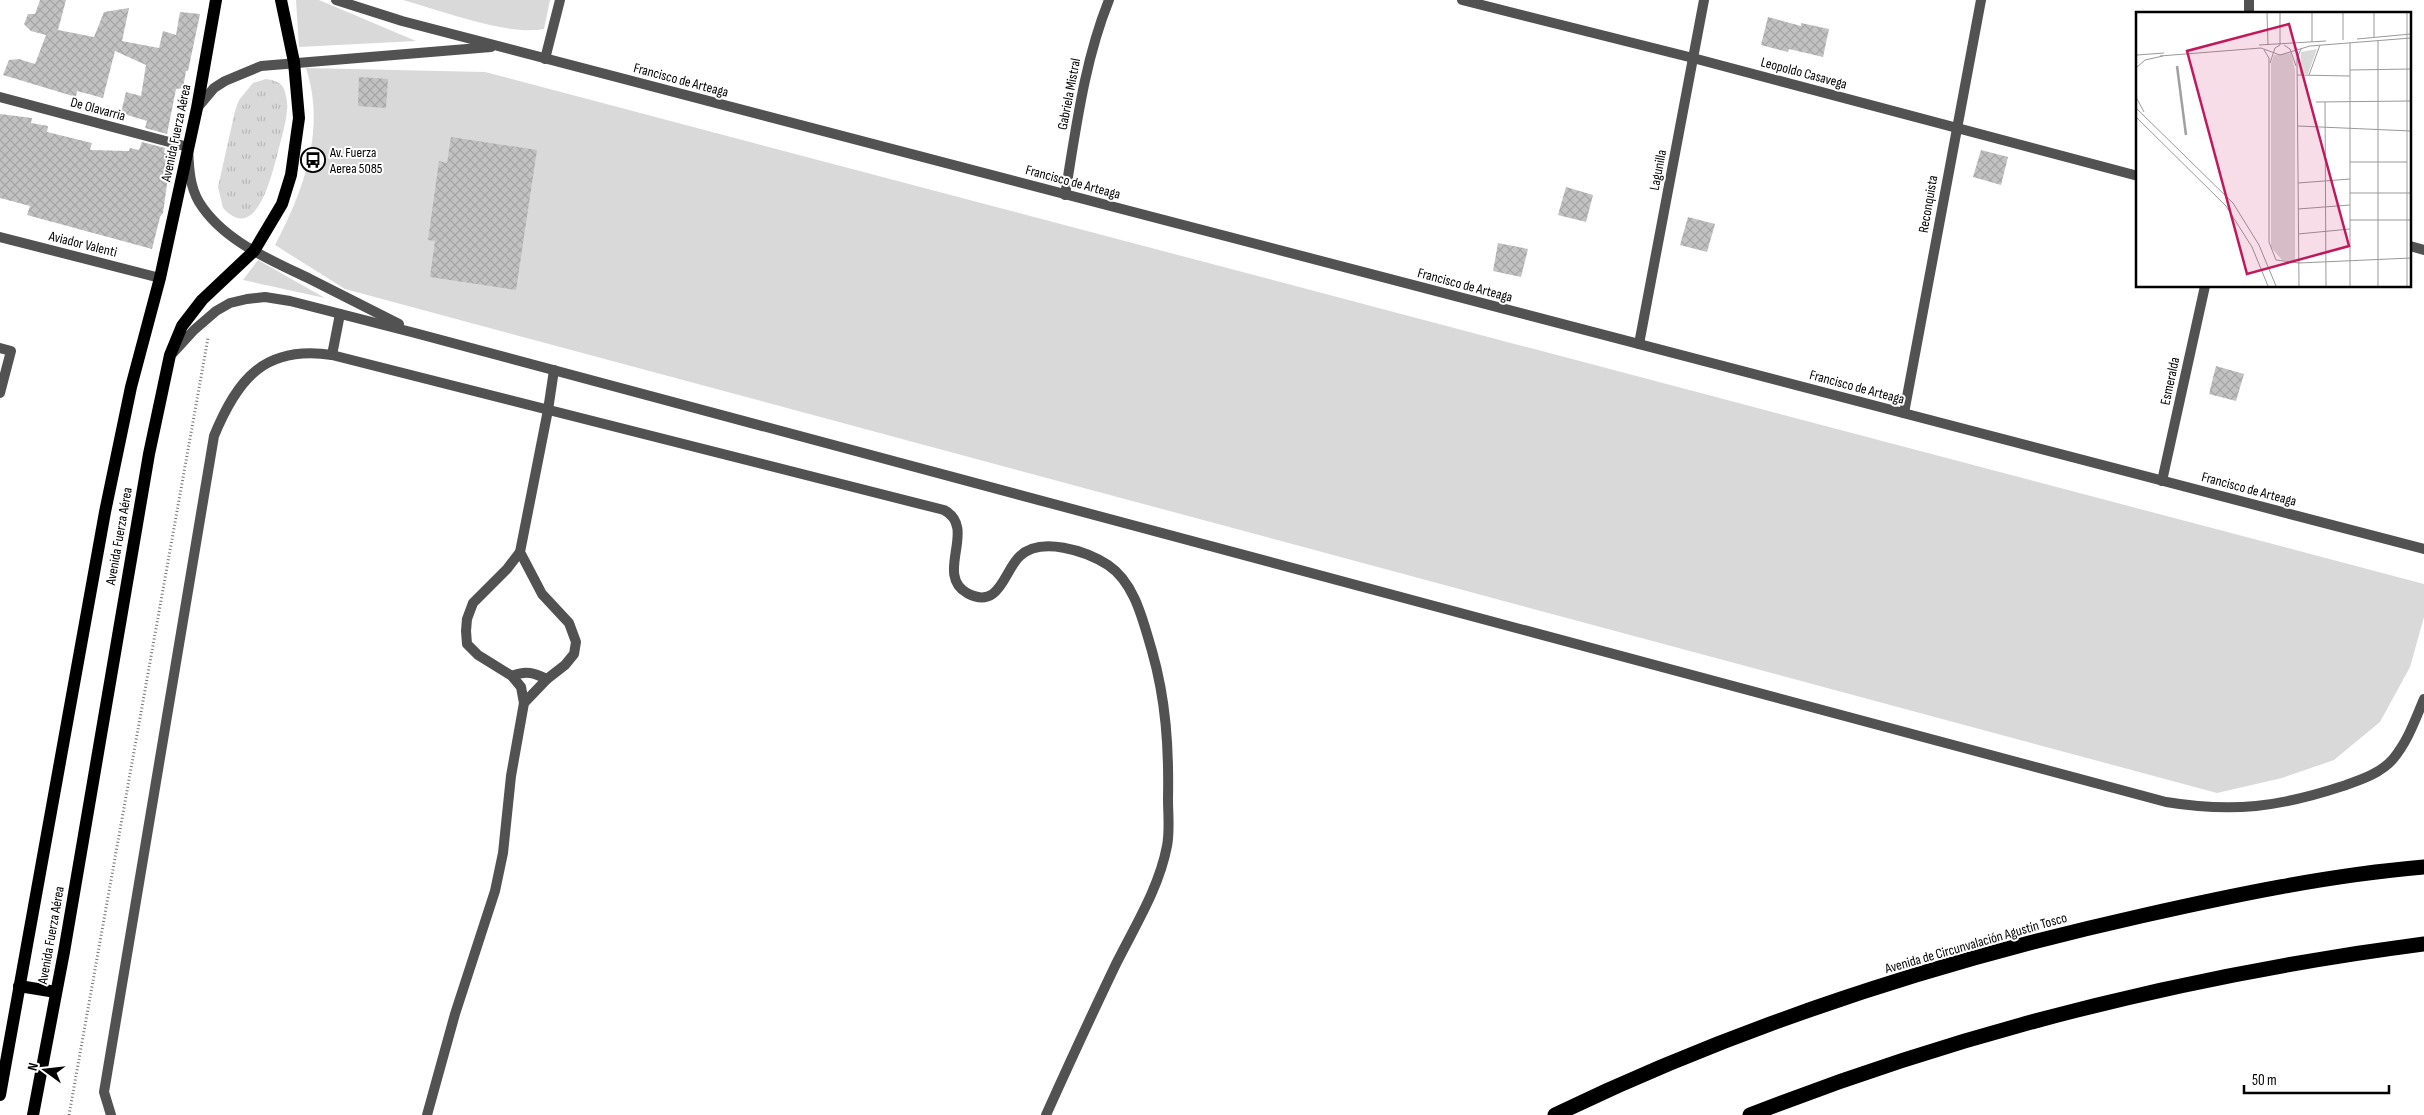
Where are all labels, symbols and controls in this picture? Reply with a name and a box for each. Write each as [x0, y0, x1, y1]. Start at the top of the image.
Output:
inset map [2136, 12, 2412, 288]
street label: Leopoldo Casavega [1759, 53, 1849, 93]
street label: Gabriela Mistral [1054, 57, 1084, 131]
street label: Francisco de Arteaga [632, 59, 730, 101]
street label: Avenida Fuerza Aérea [157, 83, 195, 184]
street label: De Olavarria [69, 94, 127, 124]
place label: Av. Fuerza Aerea 5085 [329, 144, 383, 177]
bus stop icon: Av. Fuerza Aerea 5085 [300, 147, 326, 173]
street label: Lagunilla [1646, 148, 1670, 192]
street label: Francisco de Arteaga [1024, 161, 1122, 203]
street label: Reconquista [1915, 174, 1941, 234]
street label: Aviador Valenti [46, 227, 119, 261]
street label: Francisco de Arteaga [1416, 264, 1514, 306]
street label: Esmeralda [2157, 356, 2183, 406]
street label: Francisco de Arteaga [1808, 366, 1906, 408]
street label: Francisco de Arteaga [2200, 468, 2298, 510]
street label: Avenida Fuerza Aérea [102, 486, 136, 587]
street label: Avenida Fuerza Aérea [34, 885, 68, 986]
street label: Avenida de Circunvalación Agustín Tosco [1882, 909, 2069, 977]
north arrow [20, 1045, 70, 1095]
text: N [24, 1061, 42, 1073]
scale bar [2244, 1062, 2389, 1094]
text: 50 m [2252, 1071, 2277, 1090]

